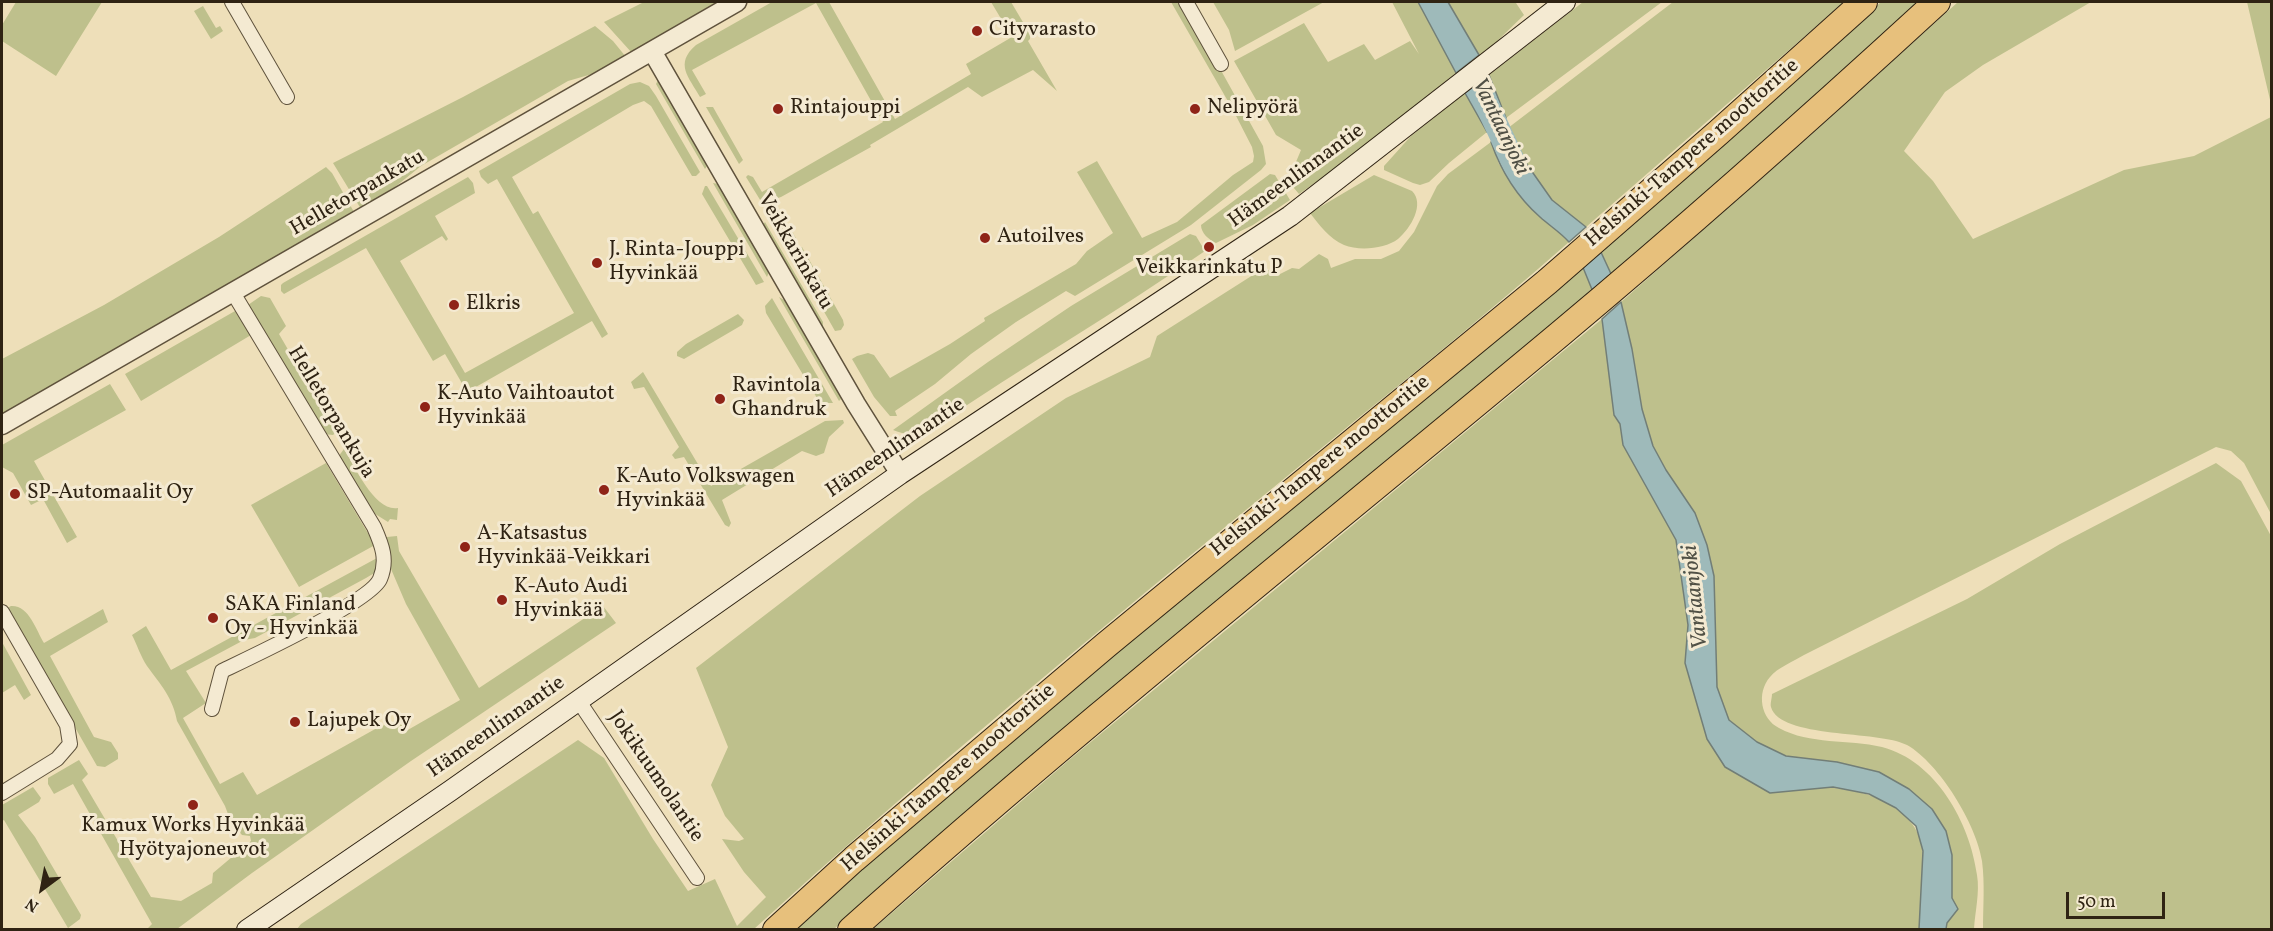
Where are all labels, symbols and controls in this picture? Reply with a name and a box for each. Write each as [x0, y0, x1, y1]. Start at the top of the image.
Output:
place label: Cityvarasto [989, 18, 1096, 44]
marker: Cityvarasto [970, 24, 984, 38]
street label: Helsinki-Tampere moottoritie [1581, 54, 1805, 254]
water label: Vantaanjoki [1464, 74, 1534, 180]
place label: Rintajouppi [790, 96, 900, 122]
place label: Nelipyörä [1207, 96, 1299, 122]
marker: Rintajouppi [771, 102, 785, 116]
marker: Nelipyörä [1188, 102, 1202, 116]
street label: Hämeenlinnantie [1224, 119, 1370, 235]
street label: Helletorpankatu [286, 145, 430, 243]
street label: Veikkarinkatu [750, 189, 838, 315]
place label: Autoilves [997, 225, 1084, 251]
marker: Autoilves [978, 231, 992, 245]
place label: J. Rinta-Jouppi Hyvinkää [609, 238, 745, 288]
marker: Veikkarinkatu P [1202, 240, 1216, 254]
marker: J. Rinta-Jouppi Hyvinkää [590, 256, 604, 270]
place label: Veikkarinkatu P [1136, 256, 1282, 282]
place label: Elkris [466, 292, 520, 318]
marker: Elkris [447, 298, 461, 312]
street label: Helletorpankuja [281, 342, 379, 484]
street label: Helsinki-Tampere moottoritie [1206, 371, 1436, 563]
place label: Ravintola Ghandruk [732, 374, 827, 424]
place label: K-Auto Vaihtoautot Hyvinkää [437, 382, 615, 432]
marker: Ravintola Ghandruk [713, 392, 727, 406]
street label: Hämeenlinnantie [822, 393, 970, 505]
marker: K-Auto Vaihtoautot Hyvinkää [418, 400, 432, 414]
place label: K-Auto Volkswagen Hyvinkää [616, 465, 795, 515]
place label: SP-Automaalit Oy [27, 481, 193, 507]
marker: K-Auto Volkswagen Hyvinkää [597, 483, 611, 497]
marker: SP-Automaalit Oy [8, 487, 22, 501]
place label: A-Katsastus Hyvinkää-Veikkari [477, 522, 650, 572]
marker: A-Katsastus Hyvinkää-Veikkari [458, 540, 472, 554]
water label: Vantaanjoki [1678, 544, 1716, 650]
place label: K-Auto Audi Hyvinkää [514, 575, 628, 625]
place label: SAKA Finland Oy - Hyvinkää [225, 593, 358, 643]
marker: K-Auto Audi Hyvinkää [495, 593, 509, 607]
marker: SAKA Finland Oy - Hyvinkää [206, 611, 220, 625]
street label: Hämeenlinnantie [424, 671, 570, 785]
street label: Helsinki-Tampere moottoritie [837, 679, 1061, 879]
street label: Jokikuumolantie [602, 706, 708, 848]
place label: Lajupek Oy [307, 709, 411, 735]
marker: Lajupek Oy [288, 715, 302, 729]
marker: Kamux Works Hyvinkää Hyötyajoneuvot [186, 798, 200, 812]
place label: Kamux Works Hyvinkää Hyötyajoneuvot [81, 814, 305, 864]
north arrow [12, 859, 72, 919]
scale bar [2069, 880, 2168, 918]
text: 50 m [2077, 890, 2116, 915]
text: N [22, 892, 43, 917]

